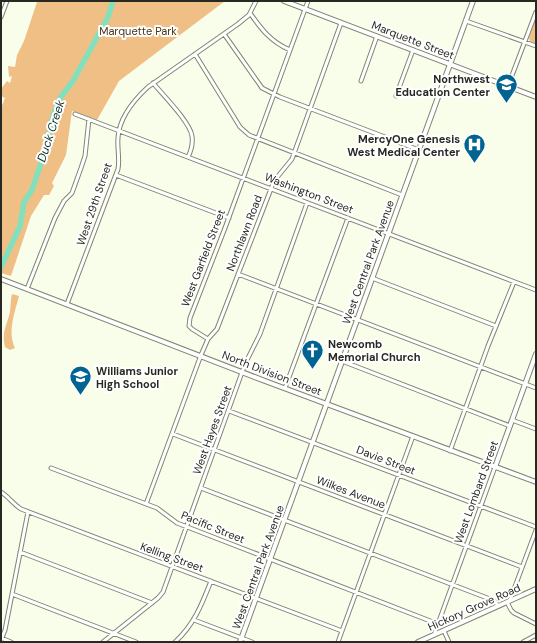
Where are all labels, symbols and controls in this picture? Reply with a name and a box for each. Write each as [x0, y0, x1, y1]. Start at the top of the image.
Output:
street label: Marquette Street [370, 18, 456, 62]
park label: Marquette Park [99, 24, 177, 38]
place label: Northwest Education Center [395, 72, 490, 99]
school or university icon: Northwest Education Center [493, 72, 519, 105]
water label: Duck Creek [33, 97, 69, 164]
place label: MercyOne Genesis West Medical Center [347, 132, 460, 159]
hospital icon: MercyOne Genesis West Medical Center [462, 132, 488, 165]
street label: West 29th Street [73, 161, 115, 247]
street label: Washington Street [263, 170, 355, 216]
street label: Northlawn Road [223, 193, 265, 273]
street label: West Central Park Avenue [339, 198, 397, 326]
street label: West Garfield Street [178, 207, 228, 309]
church icon: Newcomb Memorial Church [300, 337, 326, 370]
place label: Newcomb Memorial Church [328, 337, 421, 364]
street label: North Division Street [220, 348, 324, 398]
school or university icon: Williams Junior High School [67, 364, 93, 397]
place label: Williams Junior High School [96, 364, 179, 391]
street label: West Hayes Street [189, 384, 235, 476]
street label: West Lombard Street [451, 439, 501, 545]
street label: Davie Street [354, 442, 418, 478]
street label: Wilkes Avenue [314, 472, 388, 512]
street label: West Central Park Avenue [229, 503, 287, 631]
street label: Pacific Street [179, 508, 247, 546]
street label: Kelling Street [138, 539, 206, 575]
street label: Hickory Grove Road [425, 580, 523, 634]

